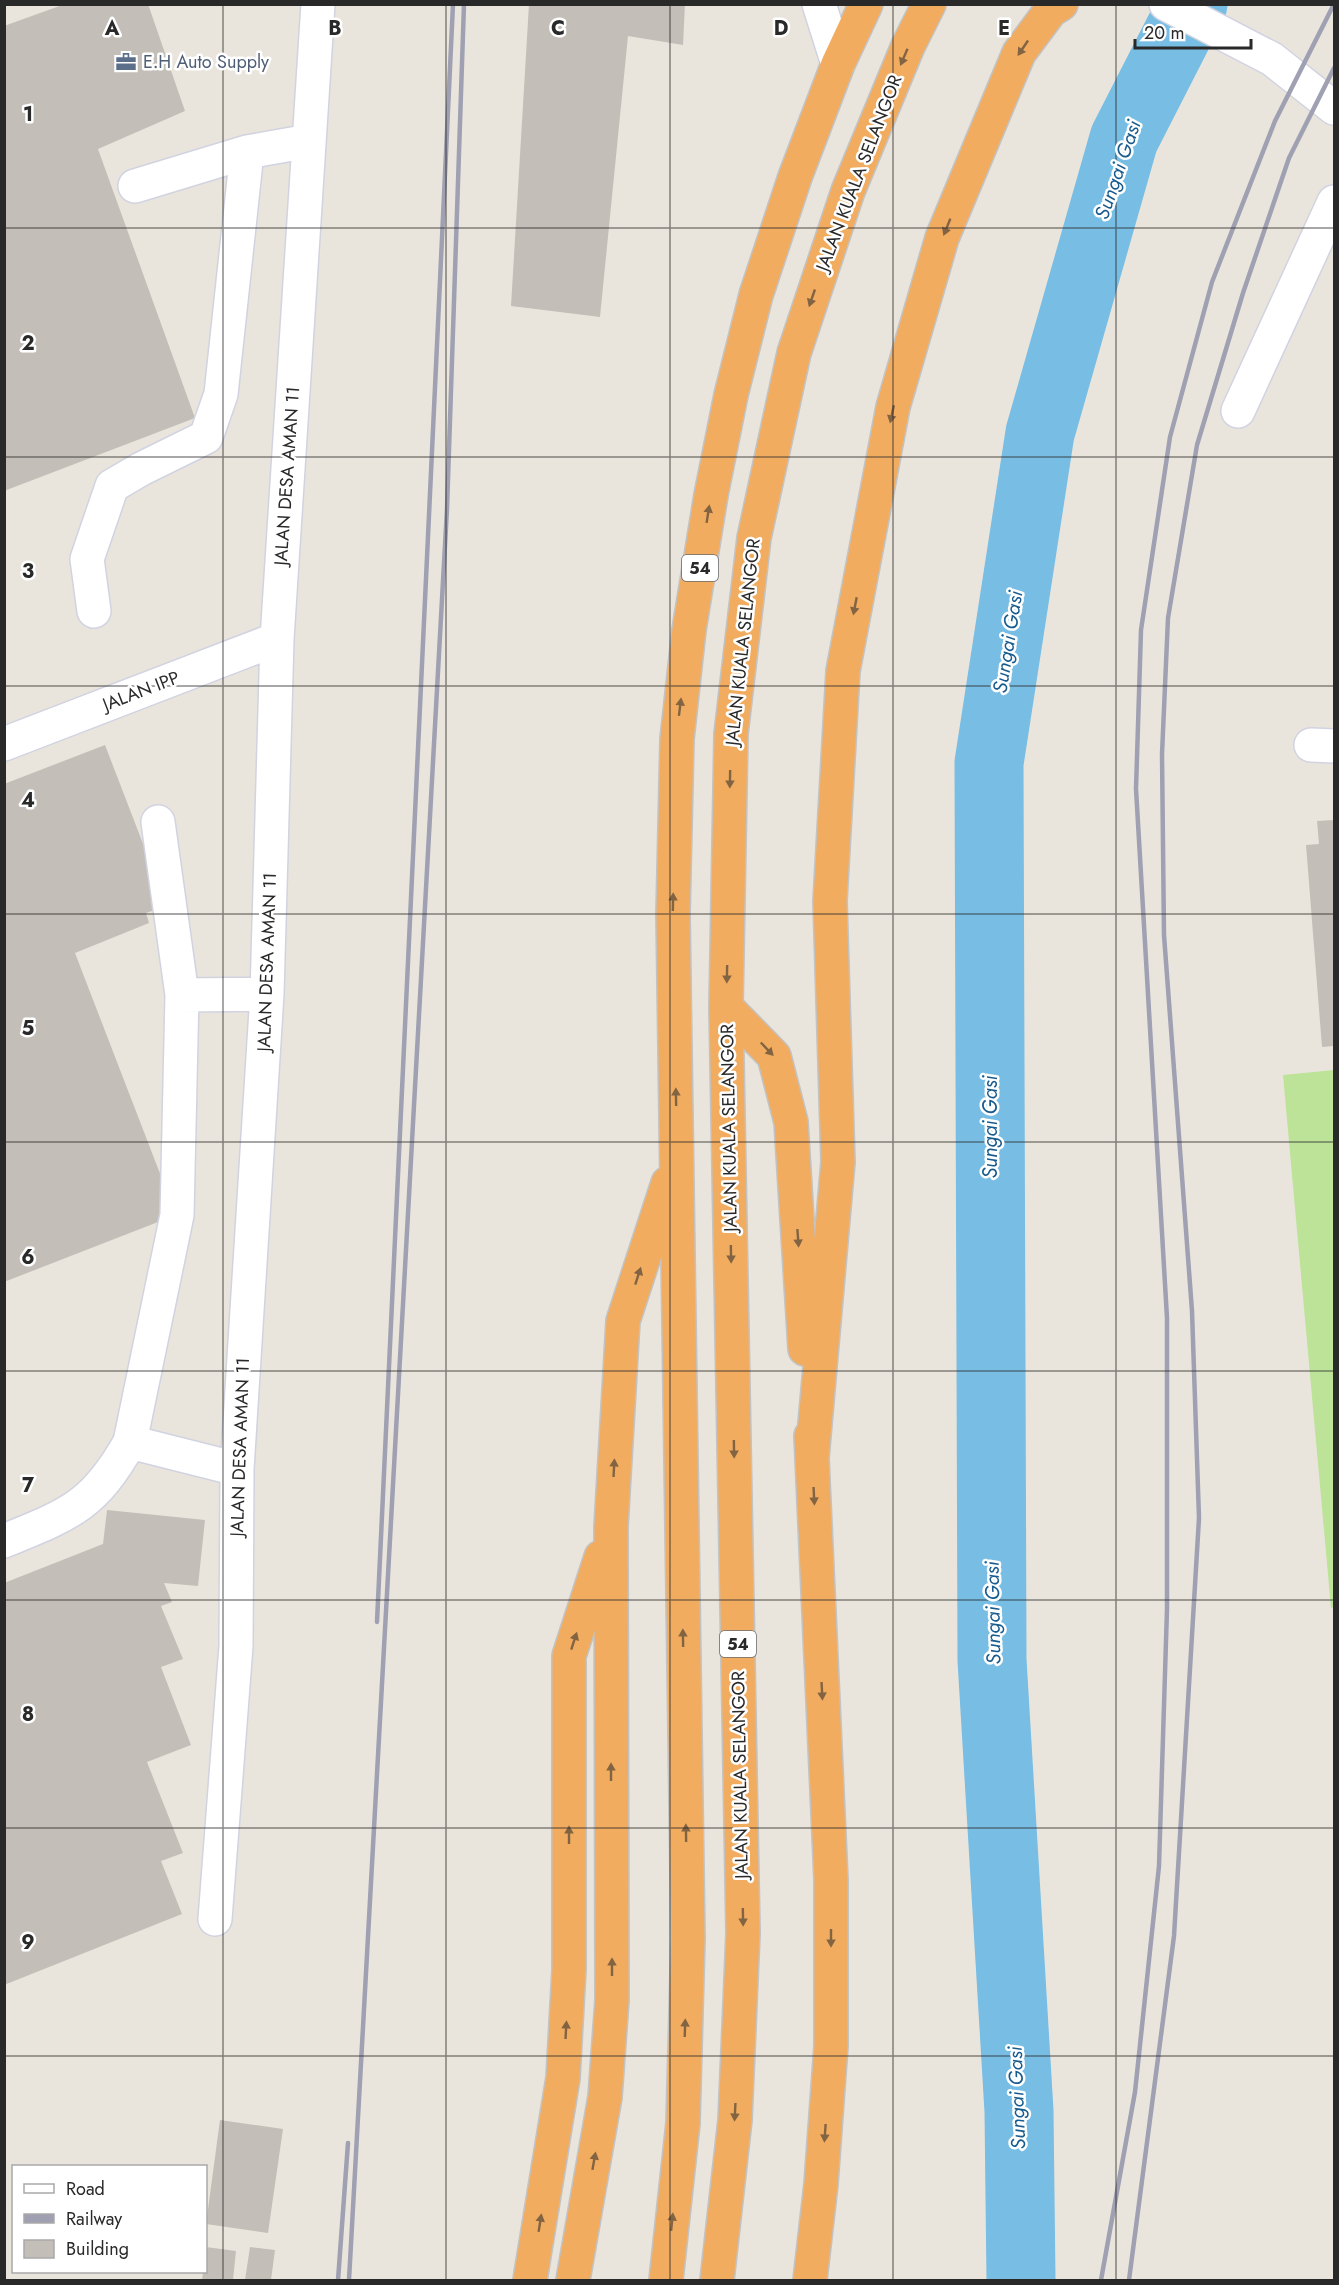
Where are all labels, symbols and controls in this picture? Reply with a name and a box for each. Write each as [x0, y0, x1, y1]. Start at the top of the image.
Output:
scale bar [1135, 12, 1250, 50]
text: A [104, 14, 120, 43]
text: B [328, 14, 342, 43]
text: C [551, 14, 565, 43]
text: D [774, 14, 788, 43]
text: E [998, 14, 1010, 43]
text: 20 m [1144, 20, 1184, 46]
one-way arrow [1017, 40, 1029, 56]
place label: E.H Auto Supply [143, 49, 269, 75]
one-way arrow [899, 49, 909, 67]
office icon: E.H Auto Supply [114, 50, 138, 74]
street label: JALAN KUALA SELANGOR [809, 71, 908, 277]
text: 1 [23, 100, 33, 129]
water label: Sungai Gasi [1088, 116, 1149, 223]
one-way arrow [942, 219, 952, 237]
one-way arrow [807, 289, 816, 307]
text: 2 [21, 329, 35, 358]
street label: JALAN DESA AMAN 11 [268, 386, 306, 568]
one-way arrow [887, 405, 896, 424]
one-way arrow [704, 504, 713, 523]
street label: JALAN KUALA SELANGOR [719, 537, 767, 749]
road number: 54 [682, 555, 718, 581]
text: 3 [22, 557, 34, 586]
water label: Sungai Gasi [986, 588, 1031, 695]
one-way arrow [850, 597, 859, 616]
street label: JALAN IPP [97, 664, 183, 718]
one-way arrow [676, 697, 685, 716]
one-way arrow [725, 769, 735, 788]
text: 4 [21, 786, 35, 815]
street label: JALAN DESA AMAN 11 [251, 872, 283, 1054]
one-way arrow [668, 892, 678, 911]
one-way arrow [722, 964, 732, 983]
text: 5 [22, 1014, 35, 1043]
street label: JALAN KUALA SELANGOR [714, 1024, 744, 1234]
one-way arrow [760, 1041, 774, 1056]
water label: Sungai Gasi [976, 1074, 1005, 1179]
one-way arrow [671, 1087, 680, 1106]
one-way arrow [794, 1229, 803, 1248]
text: 6 [21, 1243, 35, 1272]
one-way arrow [726, 1245, 736, 1264]
one-way arrow [633, 1267, 643, 1285]
street label: JALAN DESA AMAN 11 [224, 1357, 256, 1539]
one-way arrow [729, 1440, 739, 1459]
one-way arrow [610, 1459, 619, 1478]
text: 7 [22, 1471, 35, 1500]
one-way arrow [809, 1486, 818, 1505]
water label: Sungai Gasi [978, 1560, 1008, 1665]
one-way arrow [678, 1628, 688, 1647]
road number: 54 [720, 1631, 756, 1657]
one-way arrow [570, 1632, 579, 1650]
street label: JALAN KUALA SELANGOR [725, 1671, 755, 1881]
one-way arrow [818, 1681, 827, 1700]
text: 8 [22, 1700, 34, 1729]
one-way arrow [606, 1763, 616, 1782]
one-way arrow [681, 1823, 691, 1842]
one-way arrow [564, 1825, 574, 1844]
one-way arrow [738, 1907, 747, 1926]
text: 9 [21, 1928, 35, 1957]
one-way arrow [826, 1929, 836, 1948]
one-way arrow [607, 1958, 617, 1977]
one-way arrow [680, 2018, 690, 2037]
one-way arrow [561, 2020, 571, 2039]
water label: Sungai Gasi [1001, 2045, 1033, 2150]
one-way arrow [731, 2102, 740, 2121]
one-way arrow [820, 2123, 829, 2142]
one-way arrow [590, 2151, 599, 2170]
legend [12, 2165, 207, 2273]
text: Road [66, 2176, 105, 2202]
text: Railway [66, 2206, 122, 2232]
one-way arrow [535, 2213, 544, 2232]
one-way arrow [667, 2213, 677, 2232]
text: Building [66, 2236, 129, 2262]

